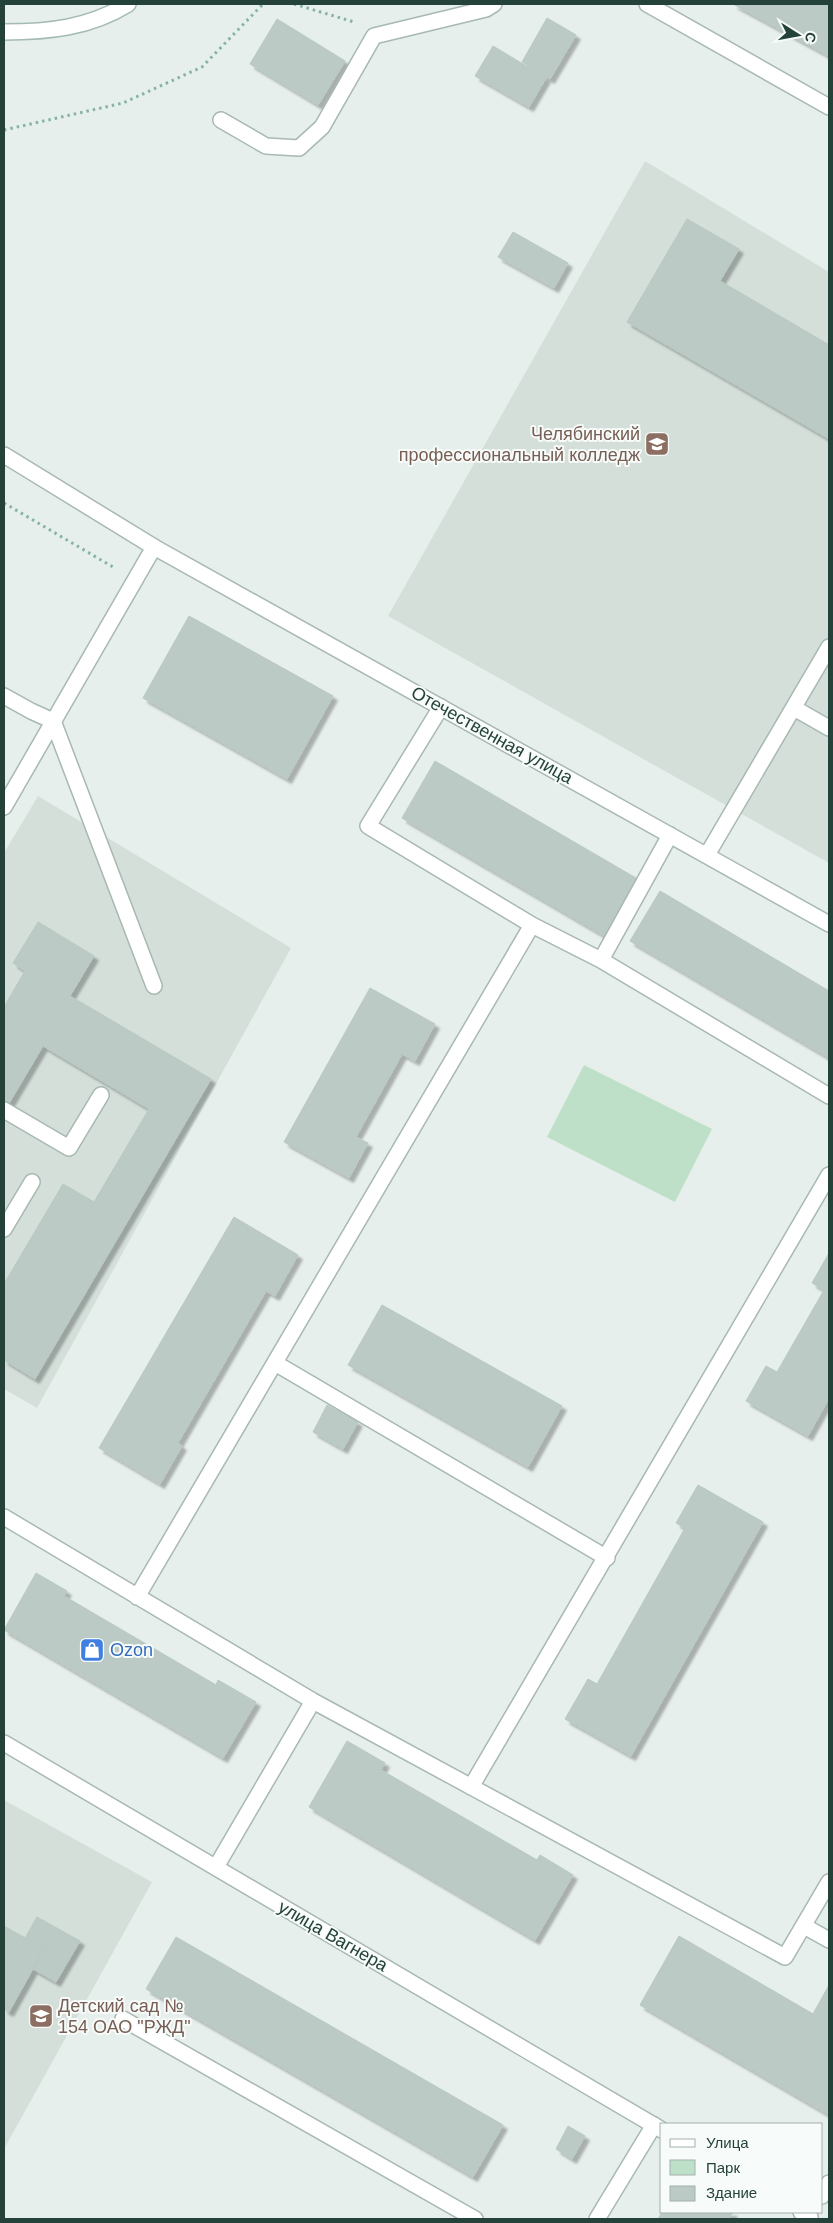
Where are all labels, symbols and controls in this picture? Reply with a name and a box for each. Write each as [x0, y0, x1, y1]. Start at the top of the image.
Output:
north arrow [773, 10, 823, 60]
text: С [802, 31, 820, 44]
place label: Челябинский профессиональный колледж [399, 424, 640, 465]
school or university icon: Челябинский профессиональный колледж [644, 431, 670, 457]
street label: Отечественная улица [408, 682, 577, 788]
shop icon: Ozon [79, 1637, 105, 1663]
place label: Ozon [110, 1640, 153, 1660]
street label: улица Вагнера [275, 1897, 392, 1976]
place label: Детский сад № 154 ОАО "РЖД" [58, 1996, 191, 2037]
school or university icon: Детский сад № 154 ОАО "РЖД" [28, 2003, 54, 2029]
legend [660, 2123, 823, 2213]
text: Улица [706, 2134, 749, 2151]
text: Парк [706, 2159, 740, 2176]
text: Здание [706, 2184, 757, 2201]

